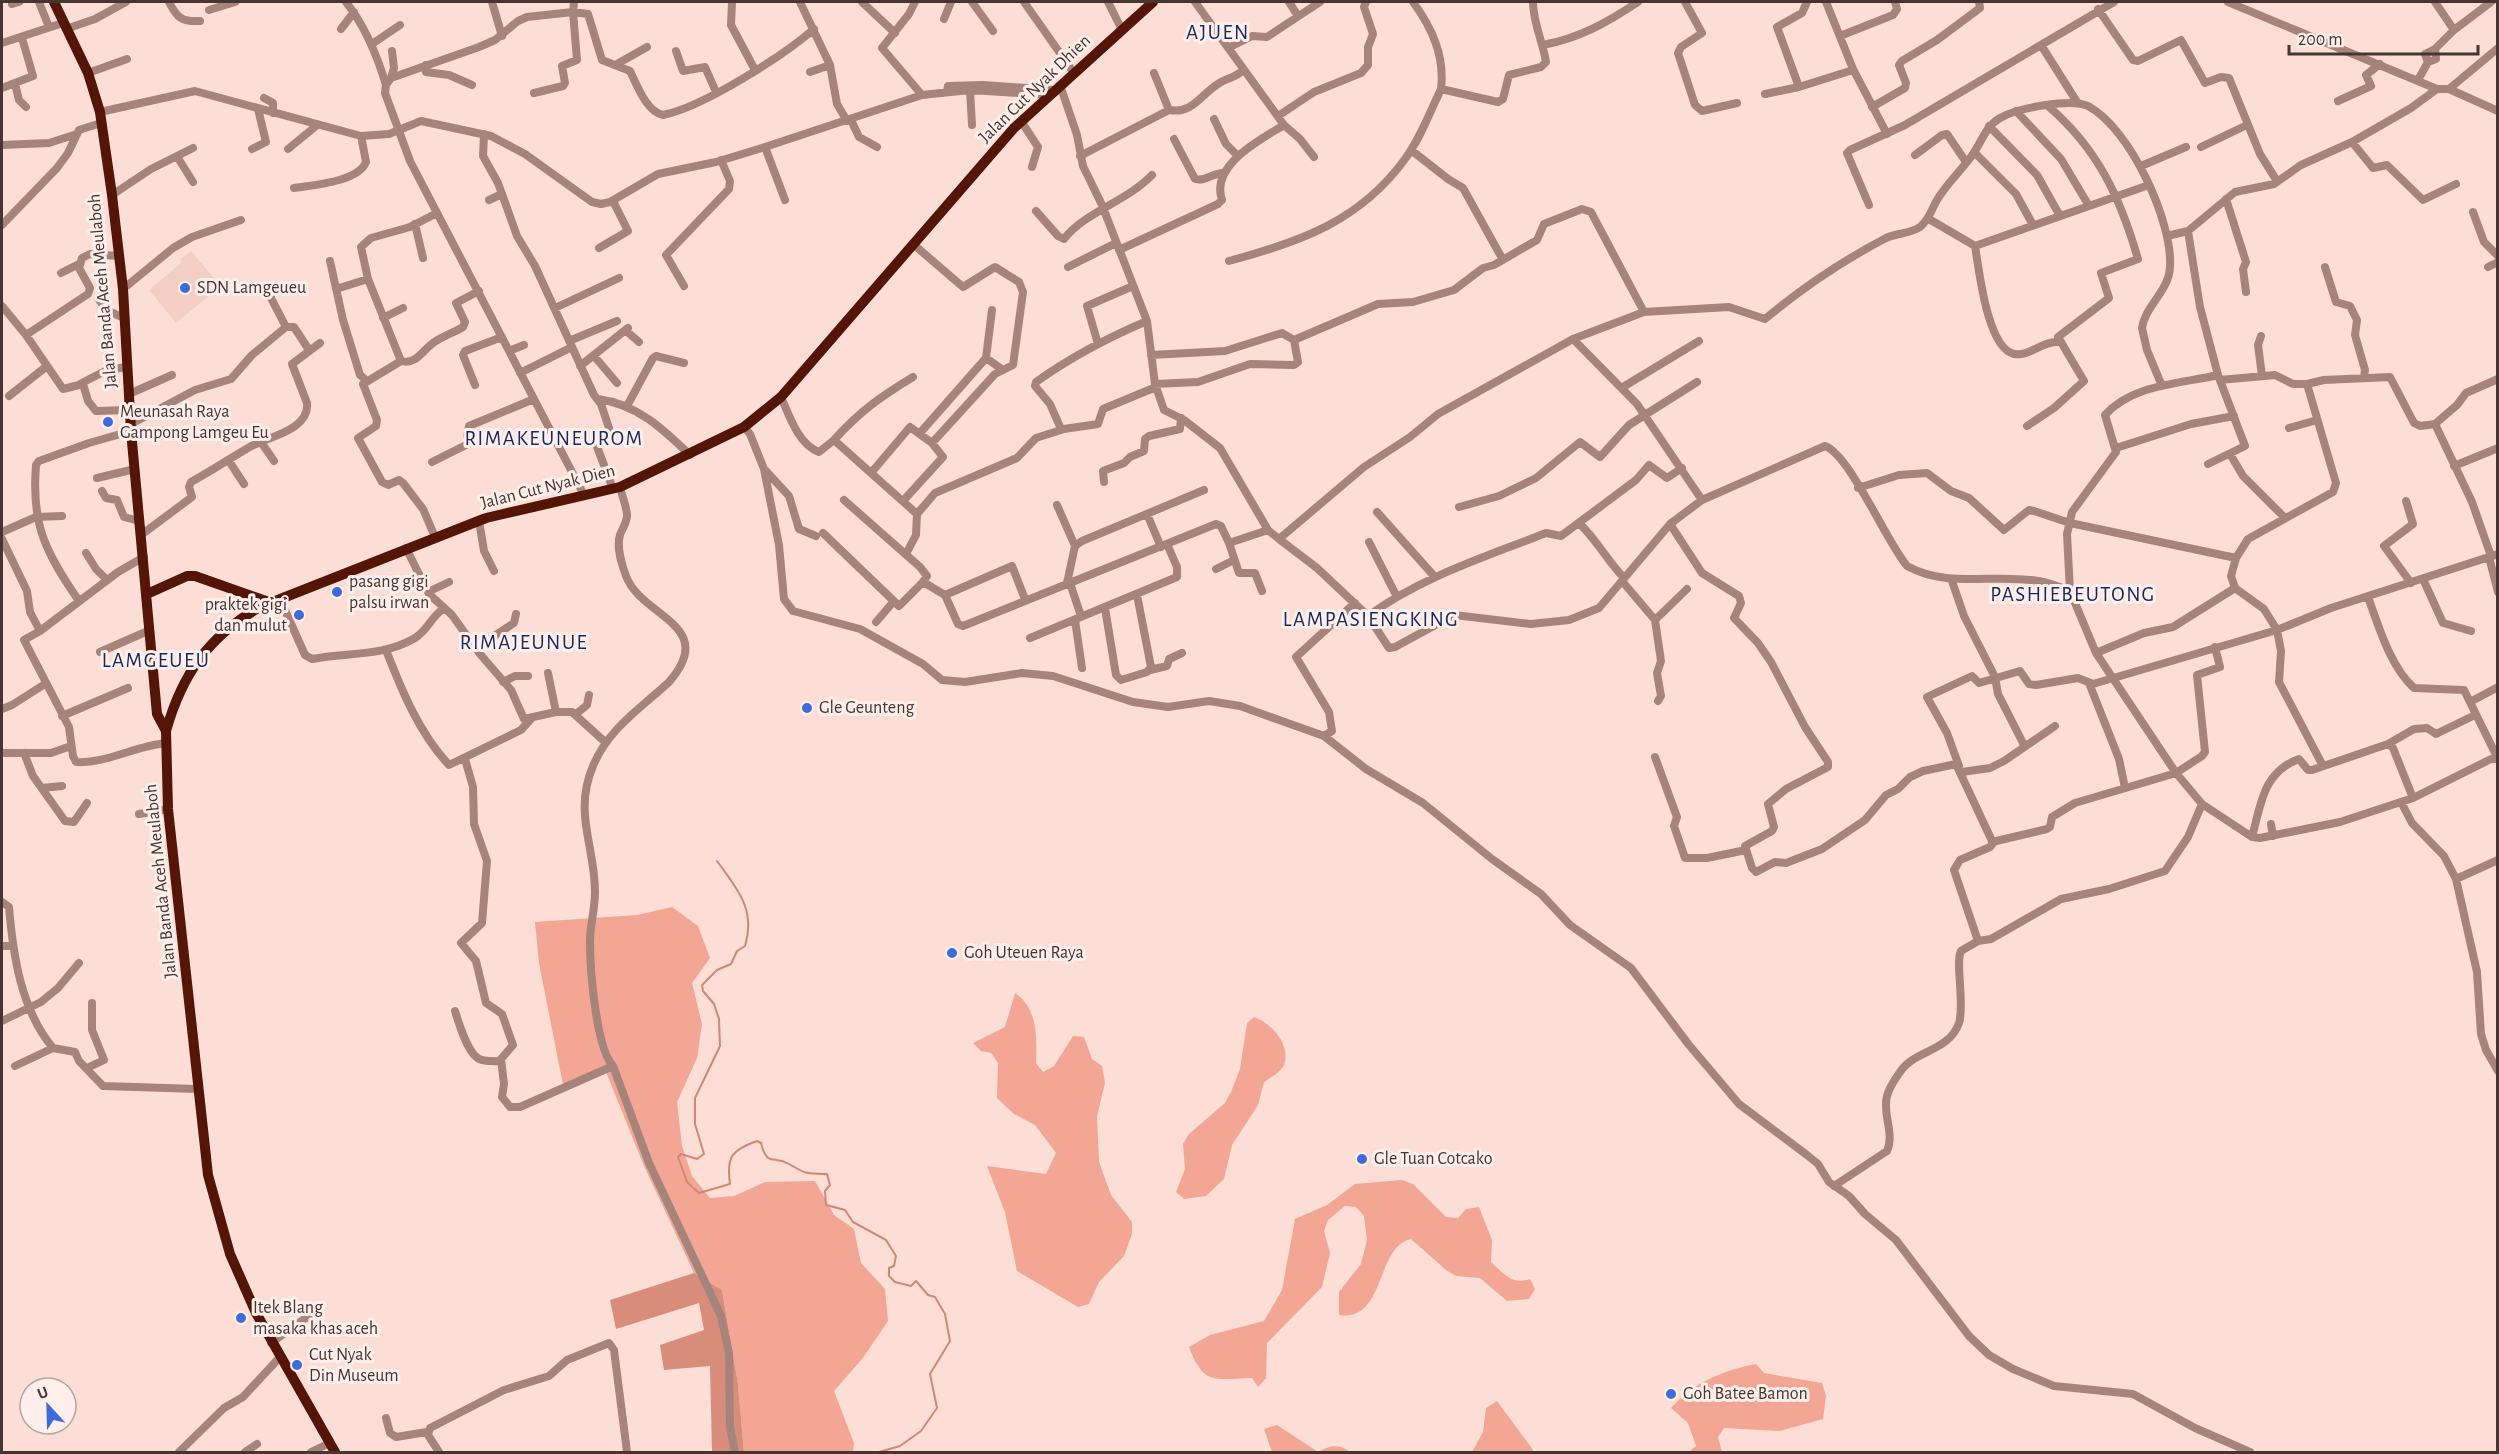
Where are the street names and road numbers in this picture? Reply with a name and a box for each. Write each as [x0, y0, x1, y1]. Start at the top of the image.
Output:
street label: Jalan Cut Nyak Dhien [976, 31, 1094, 147]
street label: Jalan Banda Aceh Meulaboh [86, 193, 120, 389]
street label: Jalan Cut Nyak Dien [479, 462, 617, 512]
street label: Jalan Banda Aceh Meulaboh [142, 783, 180, 979]

